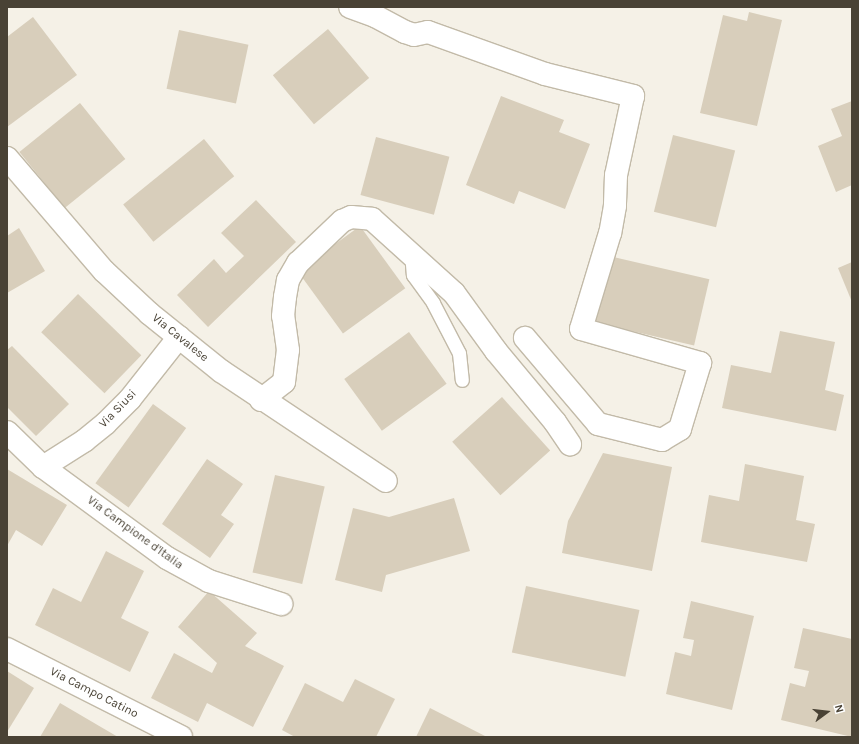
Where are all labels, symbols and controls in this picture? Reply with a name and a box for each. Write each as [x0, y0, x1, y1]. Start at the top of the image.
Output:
street label: Via Cavalese [149, 311, 211, 365]
street label: Via Siusi [96, 387, 140, 431]
street label: Via Campione d'Italia [84, 493, 186, 573]
street label: Via Campo Catino [47, 665, 141, 721]
north arrow [807, 692, 847, 732]
text: N [832, 703, 846, 714]

